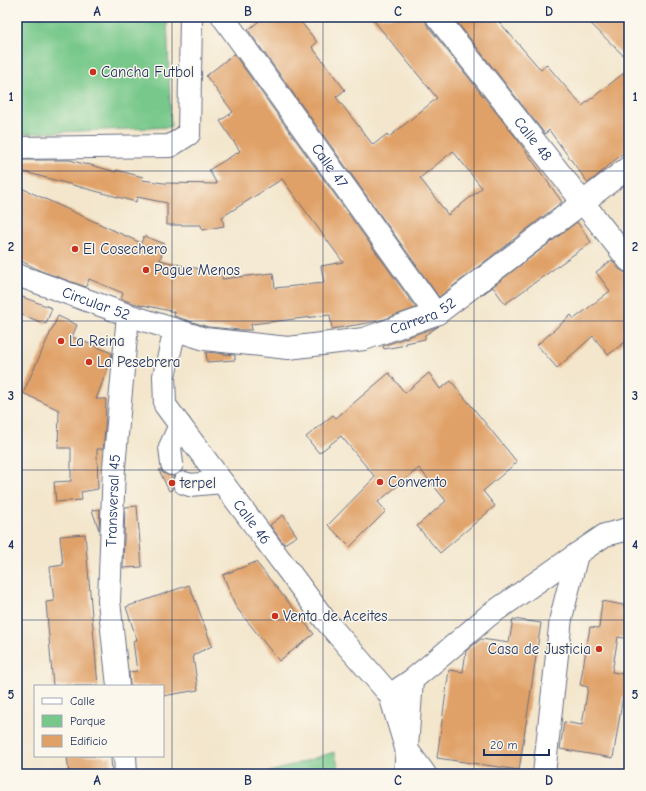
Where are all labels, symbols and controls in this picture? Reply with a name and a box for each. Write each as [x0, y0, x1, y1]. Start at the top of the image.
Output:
text: A [93, 4, 101, 19]
text: B [244, 4, 252, 19]
text: C [394, 4, 402, 19]
text: D [545, 4, 553, 19]
place label: Cancha Futbol [101, 63, 194, 81]
marker: Cancha Futbol [88, 67, 98, 77]
text: 1 [8, 89, 14, 104]
text: 1 [632, 89, 638, 104]
street label: Calle 48 [510, 113, 556, 164]
street label: Calle 47 [308, 140, 352, 191]
text: 2 [8, 239, 14, 254]
text: 2 [632, 239, 638, 254]
place label: El Cosechero [83, 240, 168, 258]
marker: El Cosechero [70, 244, 80, 254]
place label: Pague Menos [154, 261, 240, 279]
marker: Pague Menos [141, 265, 151, 275]
street label: Circular 52 [60, 283, 133, 324]
street label: Carrera 52 [387, 294, 460, 338]
place label: La Reina [69, 332, 125, 350]
marker: La Reina [56, 336, 66, 346]
place label: La Pesebrera [97, 353, 181, 371]
marker: La Pesebrera [84, 357, 94, 367]
text: 3 [8, 388, 14, 403]
text: 3 [632, 388, 638, 403]
street label: Transversal 45 [102, 453, 124, 547]
place label: Convento [388, 473, 447, 491]
place label: terpel [179, 474, 216, 492]
marker: Convento [375, 477, 385, 487]
marker: terpel [167, 478, 177, 488]
street label: Calle 46 [229, 496, 275, 548]
text: 4 [8, 537, 14, 552]
text: 4 [632, 537, 638, 552]
place label: Venta de Aceites [283, 607, 388, 625]
marker: Venta de Aceites [270, 611, 280, 621]
place label: Casa de Justicia [488, 640, 591, 658]
marker: Casa de Justicia [594, 644, 604, 654]
legend [34, 685, 164, 757]
text: 5 [8, 687, 15, 702]
text: 5 [632, 687, 639, 702]
text: Calle [70, 694, 95, 708]
text: Parque [70, 714, 105, 728]
scale bar [484, 731, 549, 757]
text: Edificio [70, 734, 107, 748]
text: 20 m [490, 738, 518, 752]
text: A [93, 773, 101, 788]
text: B [244, 773, 252, 788]
text: C [394, 773, 402, 788]
text: D [545, 773, 553, 788]

